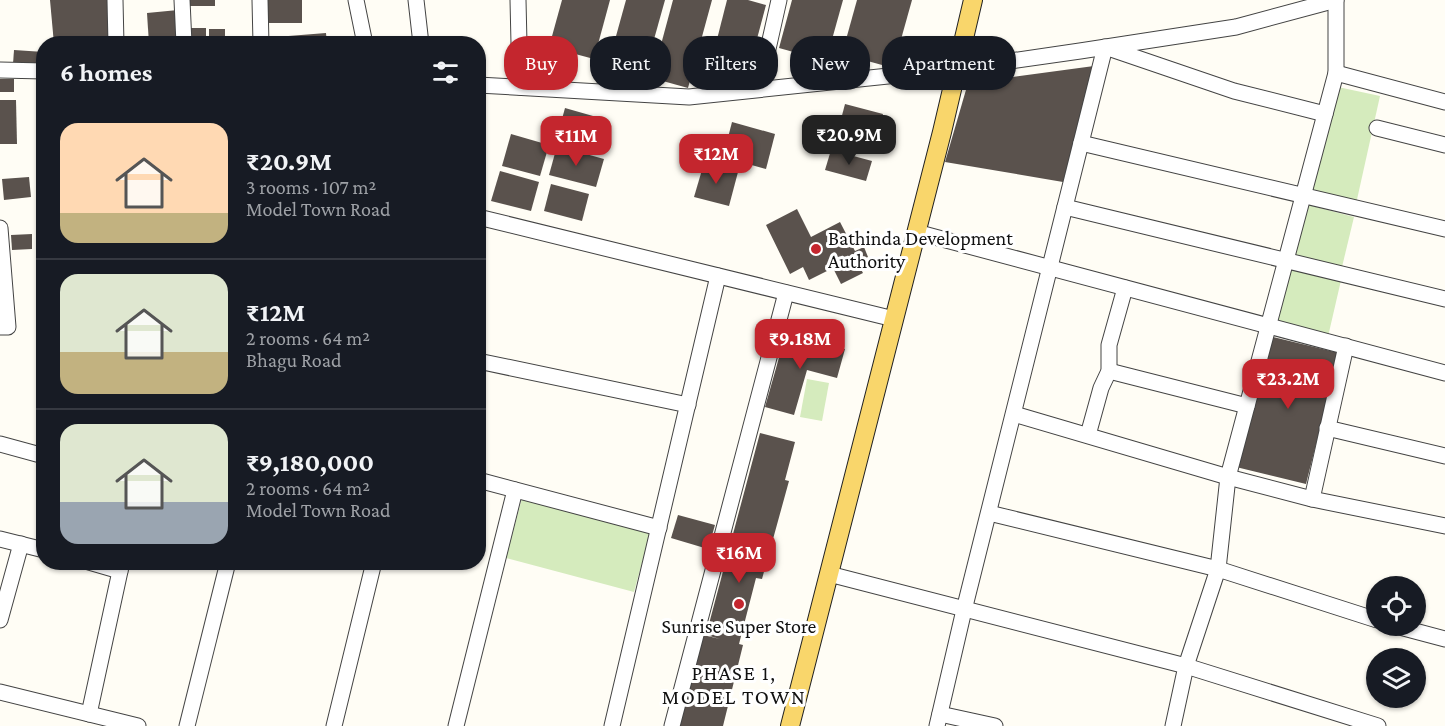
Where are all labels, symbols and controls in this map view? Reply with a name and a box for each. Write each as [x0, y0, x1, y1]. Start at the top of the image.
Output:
chip: Buy [504, 36, 578, 90]
chip: Rent [590, 36, 671, 90]
chip: Filters [683, 36, 778, 90]
chip: New [790, 36, 870, 90]
chip: Apartment [882, 36, 1016, 90]
icon: filters [429, 56, 462, 89]
text: 6 homes [60, 58, 152, 87]
pin: ₹20.9M [800, 115, 898, 166]
pin: ₹11M [540, 116, 612, 167]
text: ₹20.9M [816, 123, 882, 145]
text: ₹11M [555, 124, 597, 146]
pin: ₹12M [680, 134, 752, 185]
text: ₹12M [693, 142, 739, 164]
icon: home [108, 147, 180, 219]
text: ₹20.9M [246, 147, 332, 176]
text: 3 rooms · 107 m² [246, 176, 376, 198]
text: Model Town Road [246, 198, 391, 220]
place label: Bathinda Development Authority [828, 227, 1013, 273]
marker: Bathinda Development Authority [809, 242, 823, 256]
icon: home [108, 298, 180, 370]
text: ₹12M [246, 298, 305, 327]
pin: ₹9.18M [751, 319, 849, 370]
text: 2 rooms · 64 m² [246, 327, 370, 349]
text: ₹9.18M [769, 327, 831, 349]
text: Bhagu Road [246, 349, 342, 371]
pin: ₹23.2M [1239, 359, 1337, 410]
text: ₹23.2M [1256, 367, 1320, 389]
icon: home [108, 448, 180, 520]
text: ₹9,180,000 [246, 448, 374, 477]
text: 2 rooms · 64 m² [246, 477, 370, 499]
text: Model Town Road [246, 499, 391, 521]
pin: ₹16M [703, 533, 775, 584]
text: ₹16M [716, 541, 762, 563]
map controls [1366, 576, 1426, 708]
button: locate [1366, 576, 1426, 636]
marker: Sunrise Super Store [732, 597, 746, 611]
place label: Sunrise Super Store [662, 615, 817, 638]
button: layers [1366, 648, 1426, 708]
district label: PHASE 1, MODEL TOWN [662, 661, 806, 709]

